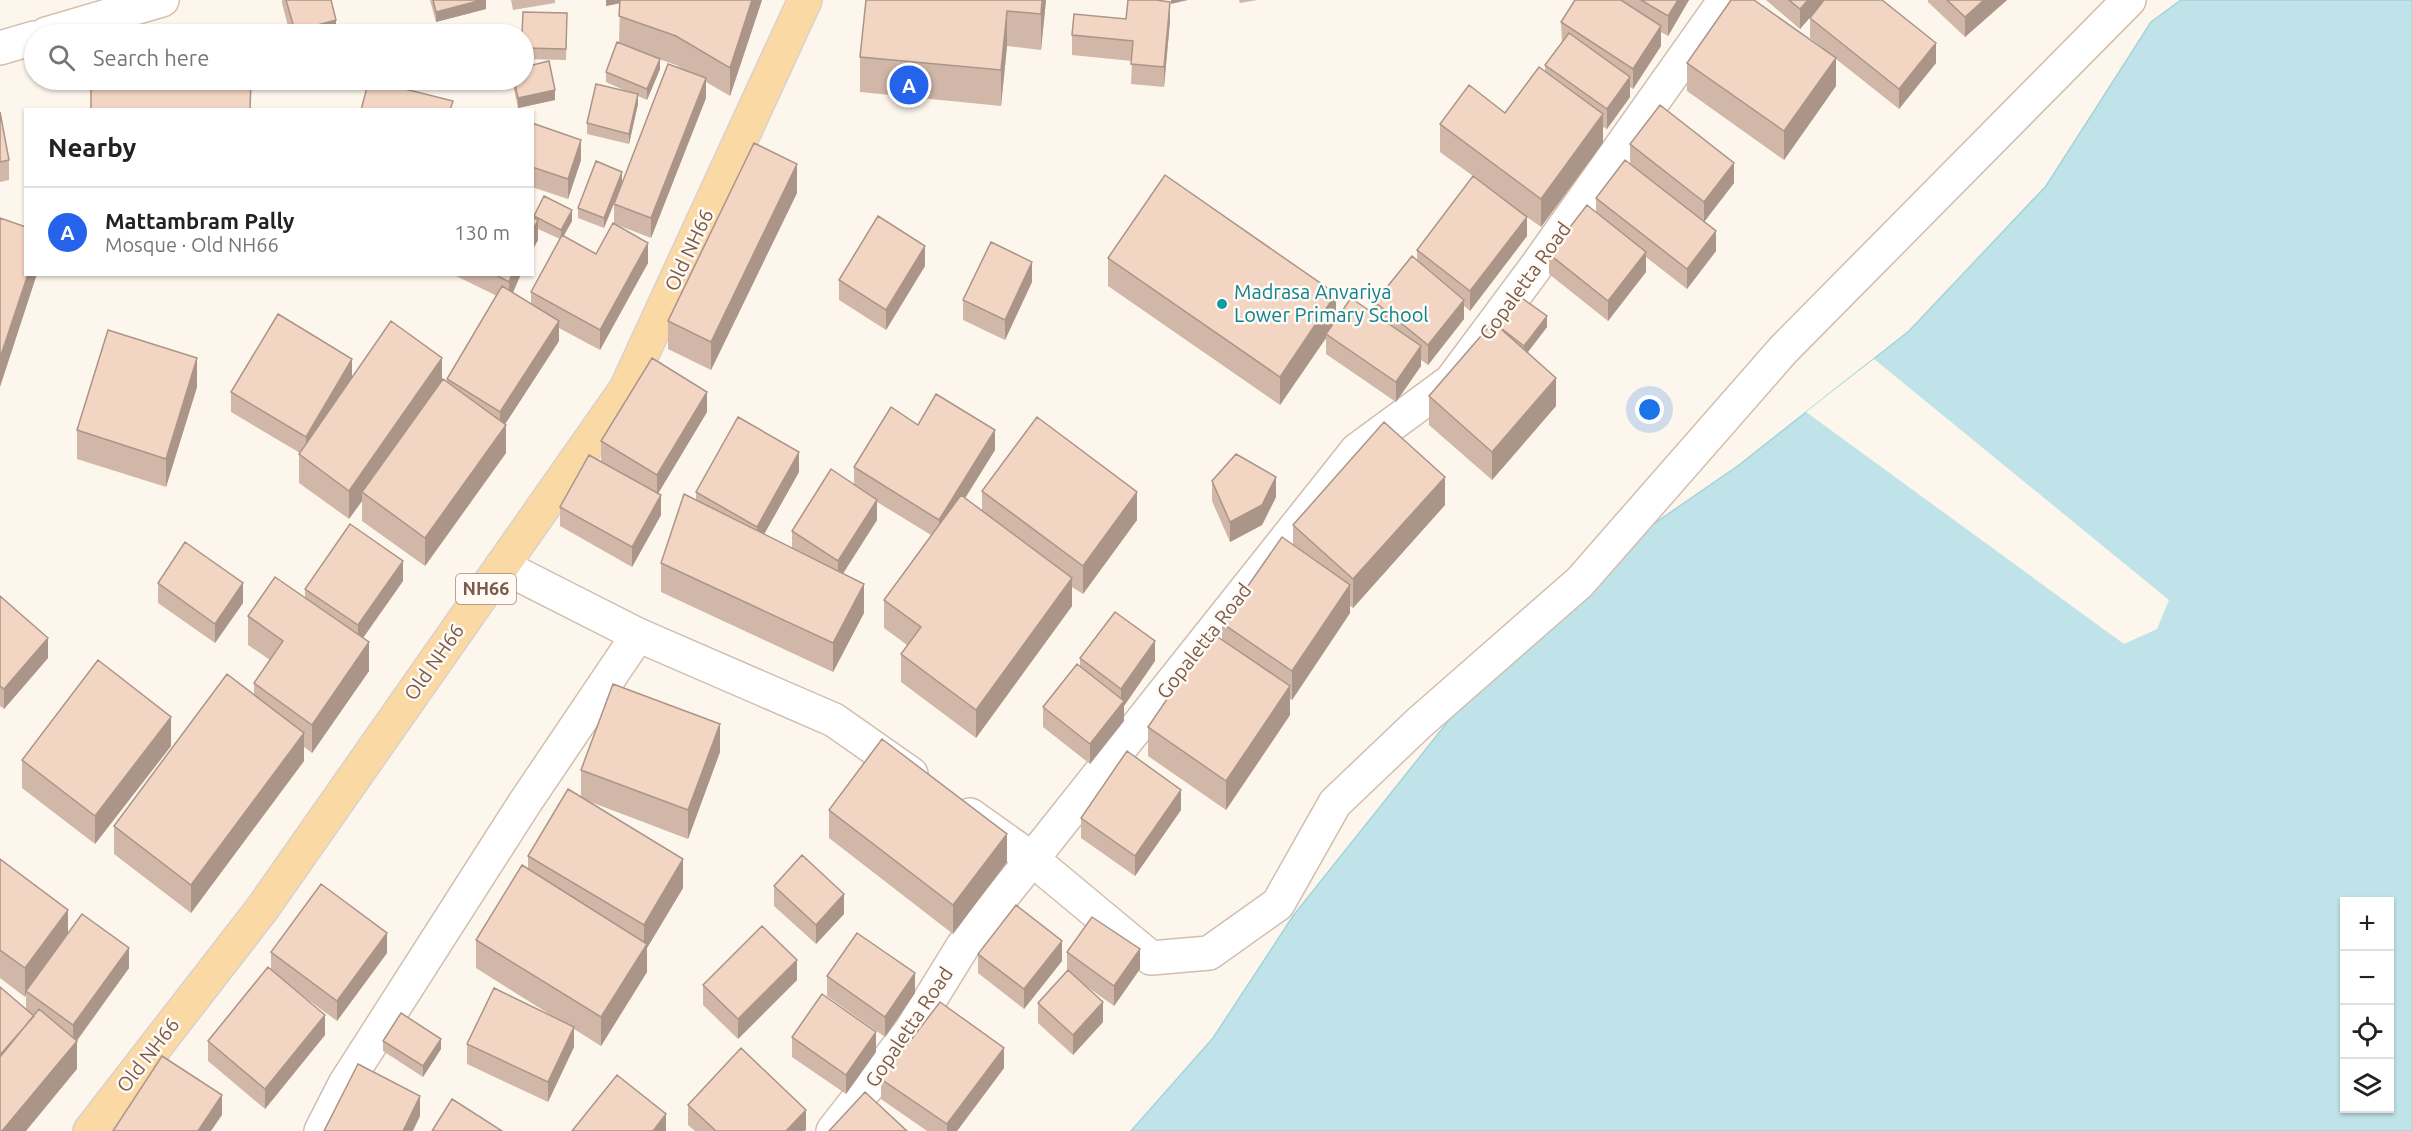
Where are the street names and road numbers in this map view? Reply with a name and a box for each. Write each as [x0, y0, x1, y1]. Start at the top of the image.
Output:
street label: Old NH66 [660, 205, 718, 294]
street label: Gopaletta Road [1474, 217, 1575, 344]
road number: NH66 [456, 574, 516, 604]
street label: Gopaletta Road [1151, 579, 1256, 703]
street label: Old NH66 [399, 619, 468, 704]
street label: Gopaletta Road [860, 962, 957, 1091]
street label: Old NH66 [112, 1013, 184, 1096]

